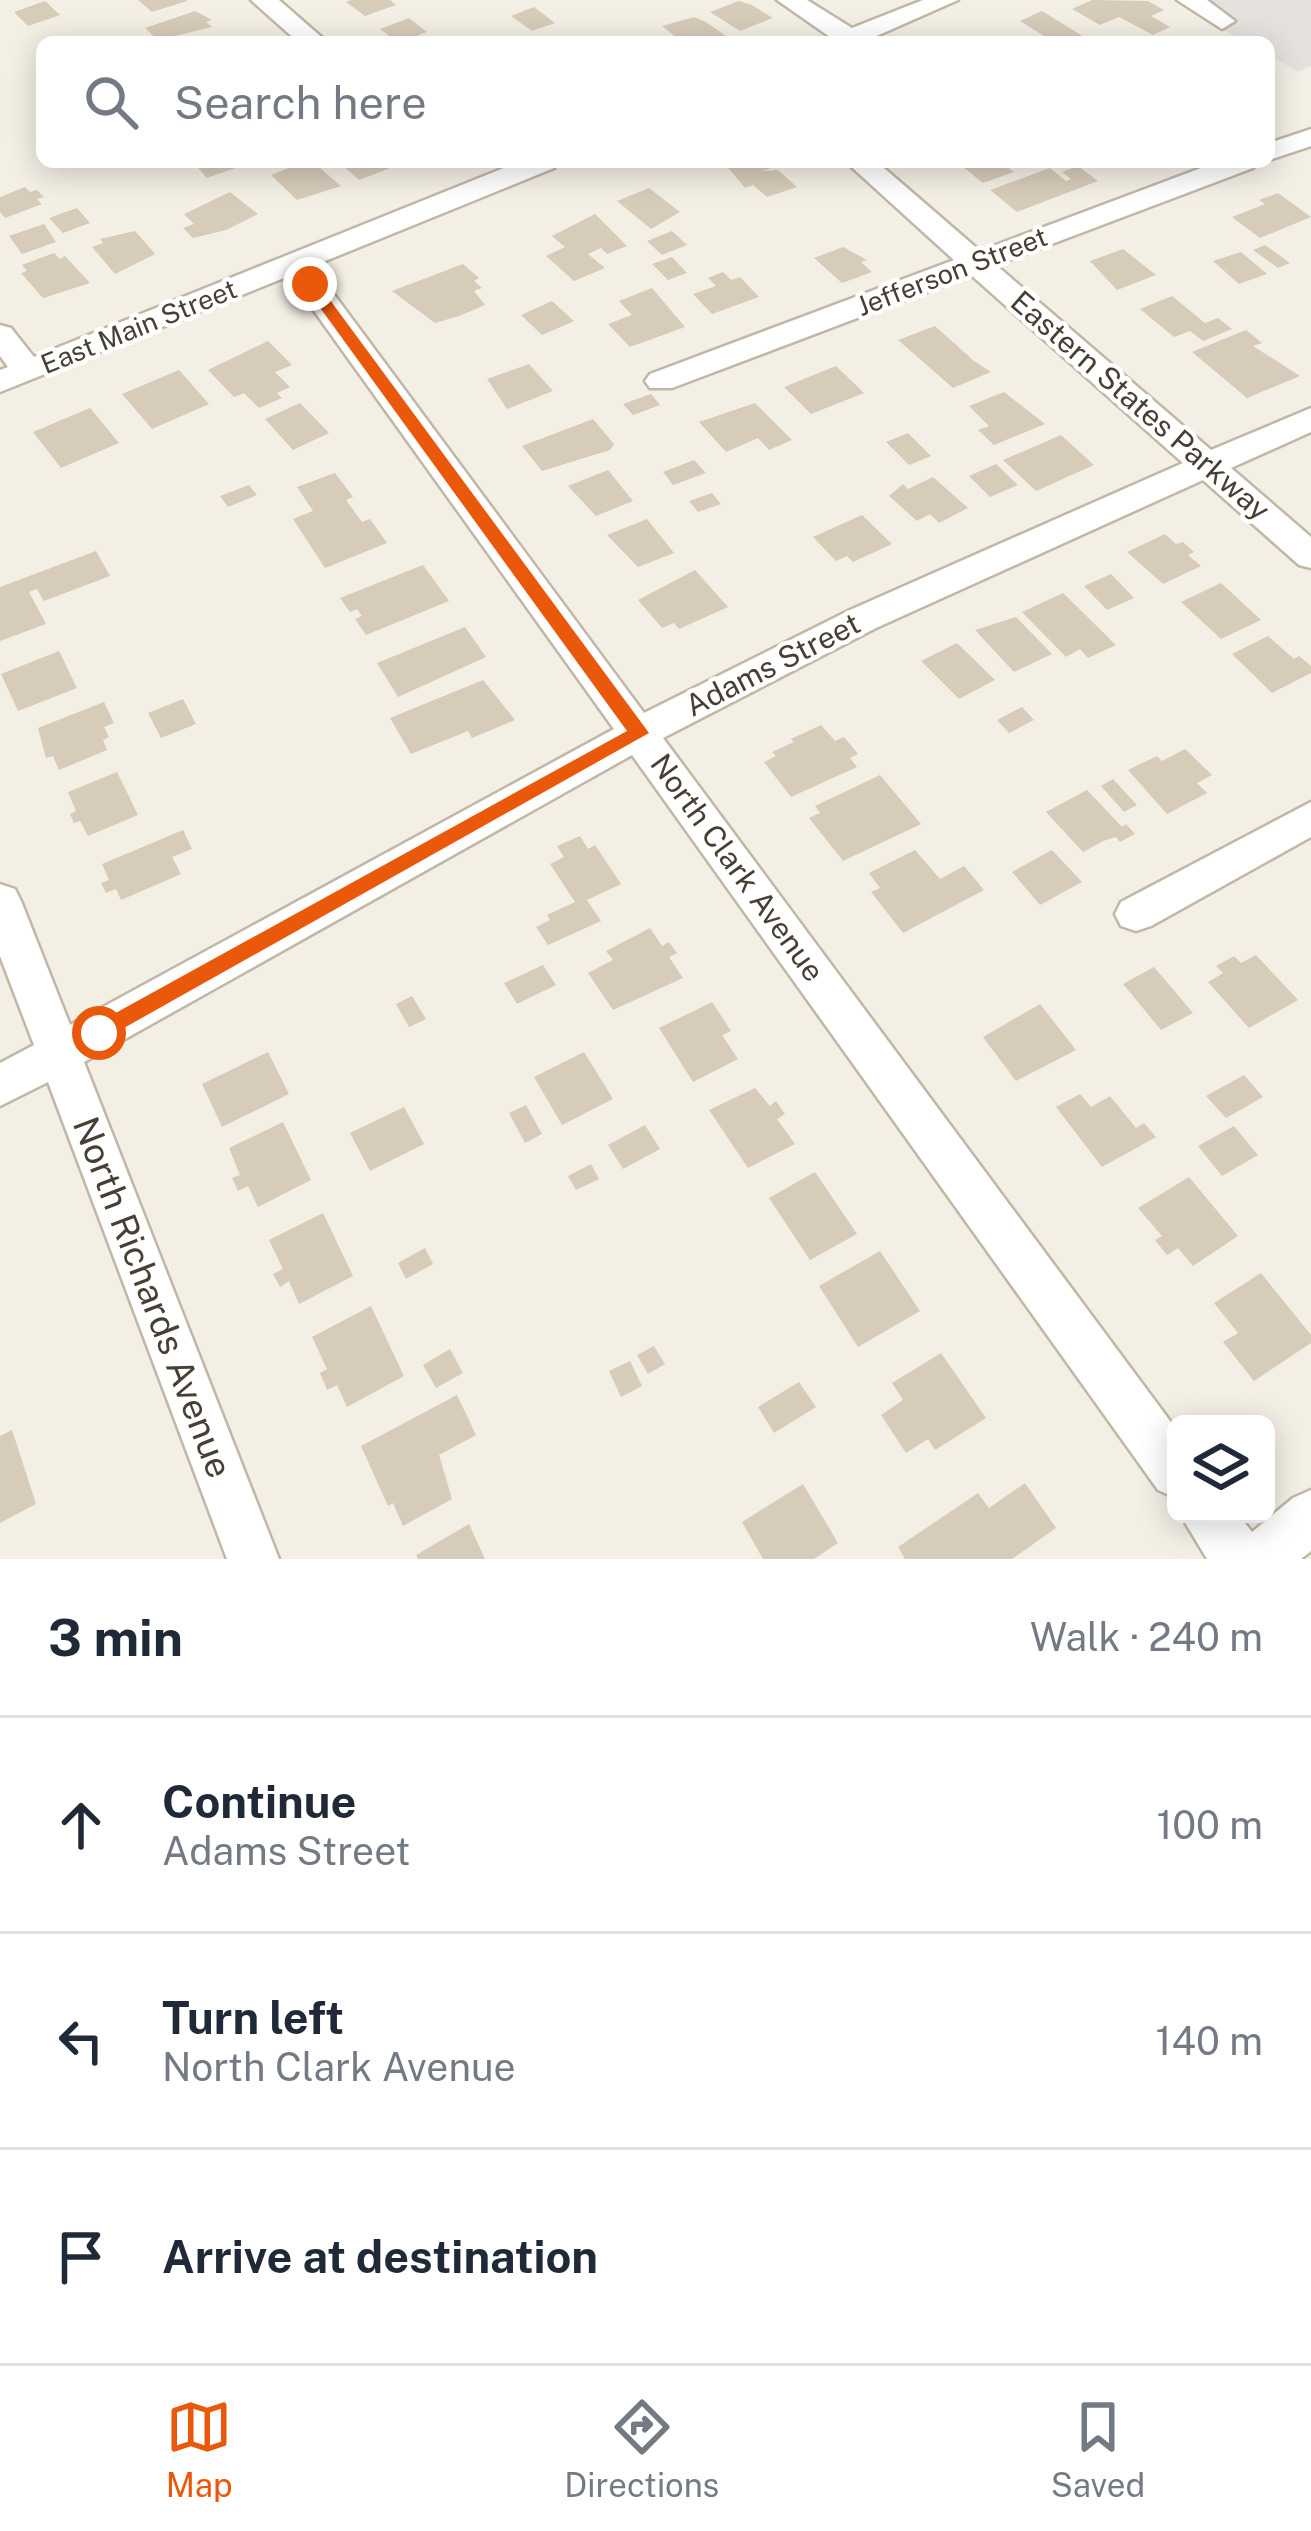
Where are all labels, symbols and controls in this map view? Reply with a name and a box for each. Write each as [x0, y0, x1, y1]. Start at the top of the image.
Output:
search box [36, 36, 1275, 168]
icon: search [78, 69, 144, 135]
text: Search here [174, 76, 427, 129]
street label: Jefferson Street [852, 220, 1051, 322]
route end [283, 257, 337, 311]
street label: East Main Street [36, 272, 241, 380]
street label: Eastern States Parkway [1004, 283, 1278, 528]
street label: Adams Street [679, 605, 866, 724]
street label: North Clark Avenue [643, 747, 832, 988]
route start [72, 1006, 126, 1060]
street label: North Richards Avenue [65, 1111, 241, 1483]
map controls [1167, 1415, 1275, 1523]
button: layers [1167, 1415, 1275, 1523]
text: 3 min [48, 1608, 183, 1667]
text: Walk · 240 m [1030, 1614, 1263, 1660]
text: Continue [162, 1775, 356, 1828]
icon: ahead [48, 1792, 114, 1858]
text: 100 m [1156, 1802, 1263, 1848]
text: Adams Street [162, 1828, 411, 1874]
text: Turn left [162, 1991, 344, 2044]
icon: left [48, 2008, 114, 2074]
text: 140 m [1156, 2018, 1263, 2064]
text: North Clark Avenue [162, 2044, 516, 2090]
icon: arrive [48, 2224, 114, 2290]
text: Arrive at destination [162, 2230, 598, 2283]
tab: Map [166, 2394, 233, 2504]
tab: Directions [564, 2394, 719, 2504]
tab: Saved [1051, 2394, 1145, 2504]

